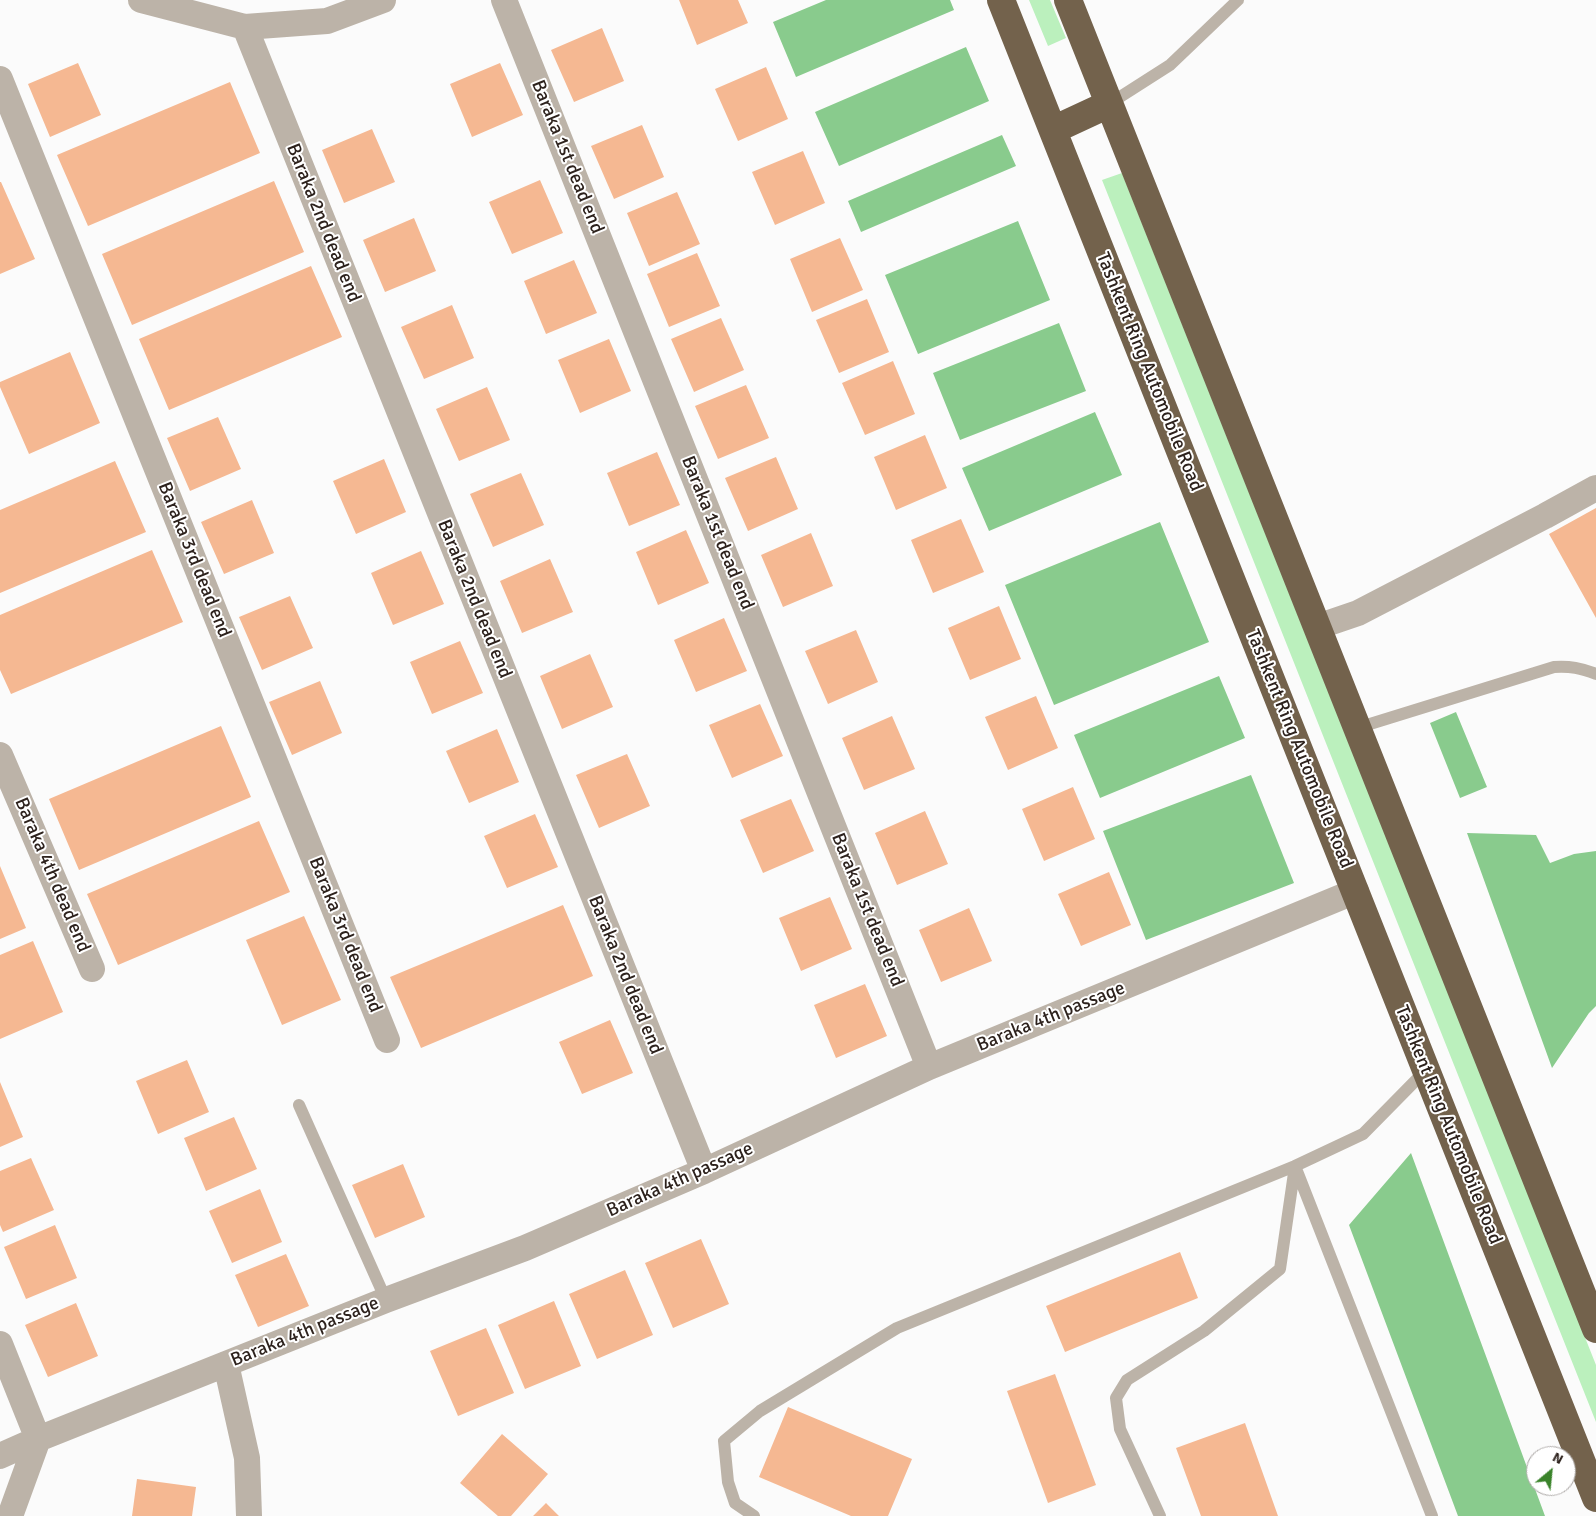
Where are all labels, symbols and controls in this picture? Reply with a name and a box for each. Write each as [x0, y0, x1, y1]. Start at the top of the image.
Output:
street label: Baraka 1st dead end [526, 77, 608, 237]
street label: Baraka 2nd dead end [281, 140, 365, 306]
street label: Tashkent Ring Automobile Road [1091, 249, 1207, 495]
street label: Baraka 1st dead end [676, 453, 758, 613]
street label: Baraka 3rd dead end [152, 479, 236, 641]
street label: Baraka 2nd dead end [432, 516, 516, 682]
street label: Tashkent Ring Automobile Road [1241, 626, 1357, 872]
street label: Baraka 4th dead end [9, 794, 95, 956]
street label: Baraka 1st dead end [826, 830, 908, 990]
street label: Baraka 3rd dead end [303, 854, 387, 1016]
street label: Baraka 2nd dead end [583, 892, 667, 1058]
street label: Baraka 4th passage [974, 977, 1128, 1057]
street label: Tashkent Ring Automobile Road [1390, 1002, 1506, 1248]
street label: Baraka 4th passage [603, 1137, 757, 1223]
street label: Baraka 4th passage [228, 1292, 382, 1372]
north arrow [1526, 1446, 1576, 1496]
text: N [1550, 1448, 1566, 1468]

